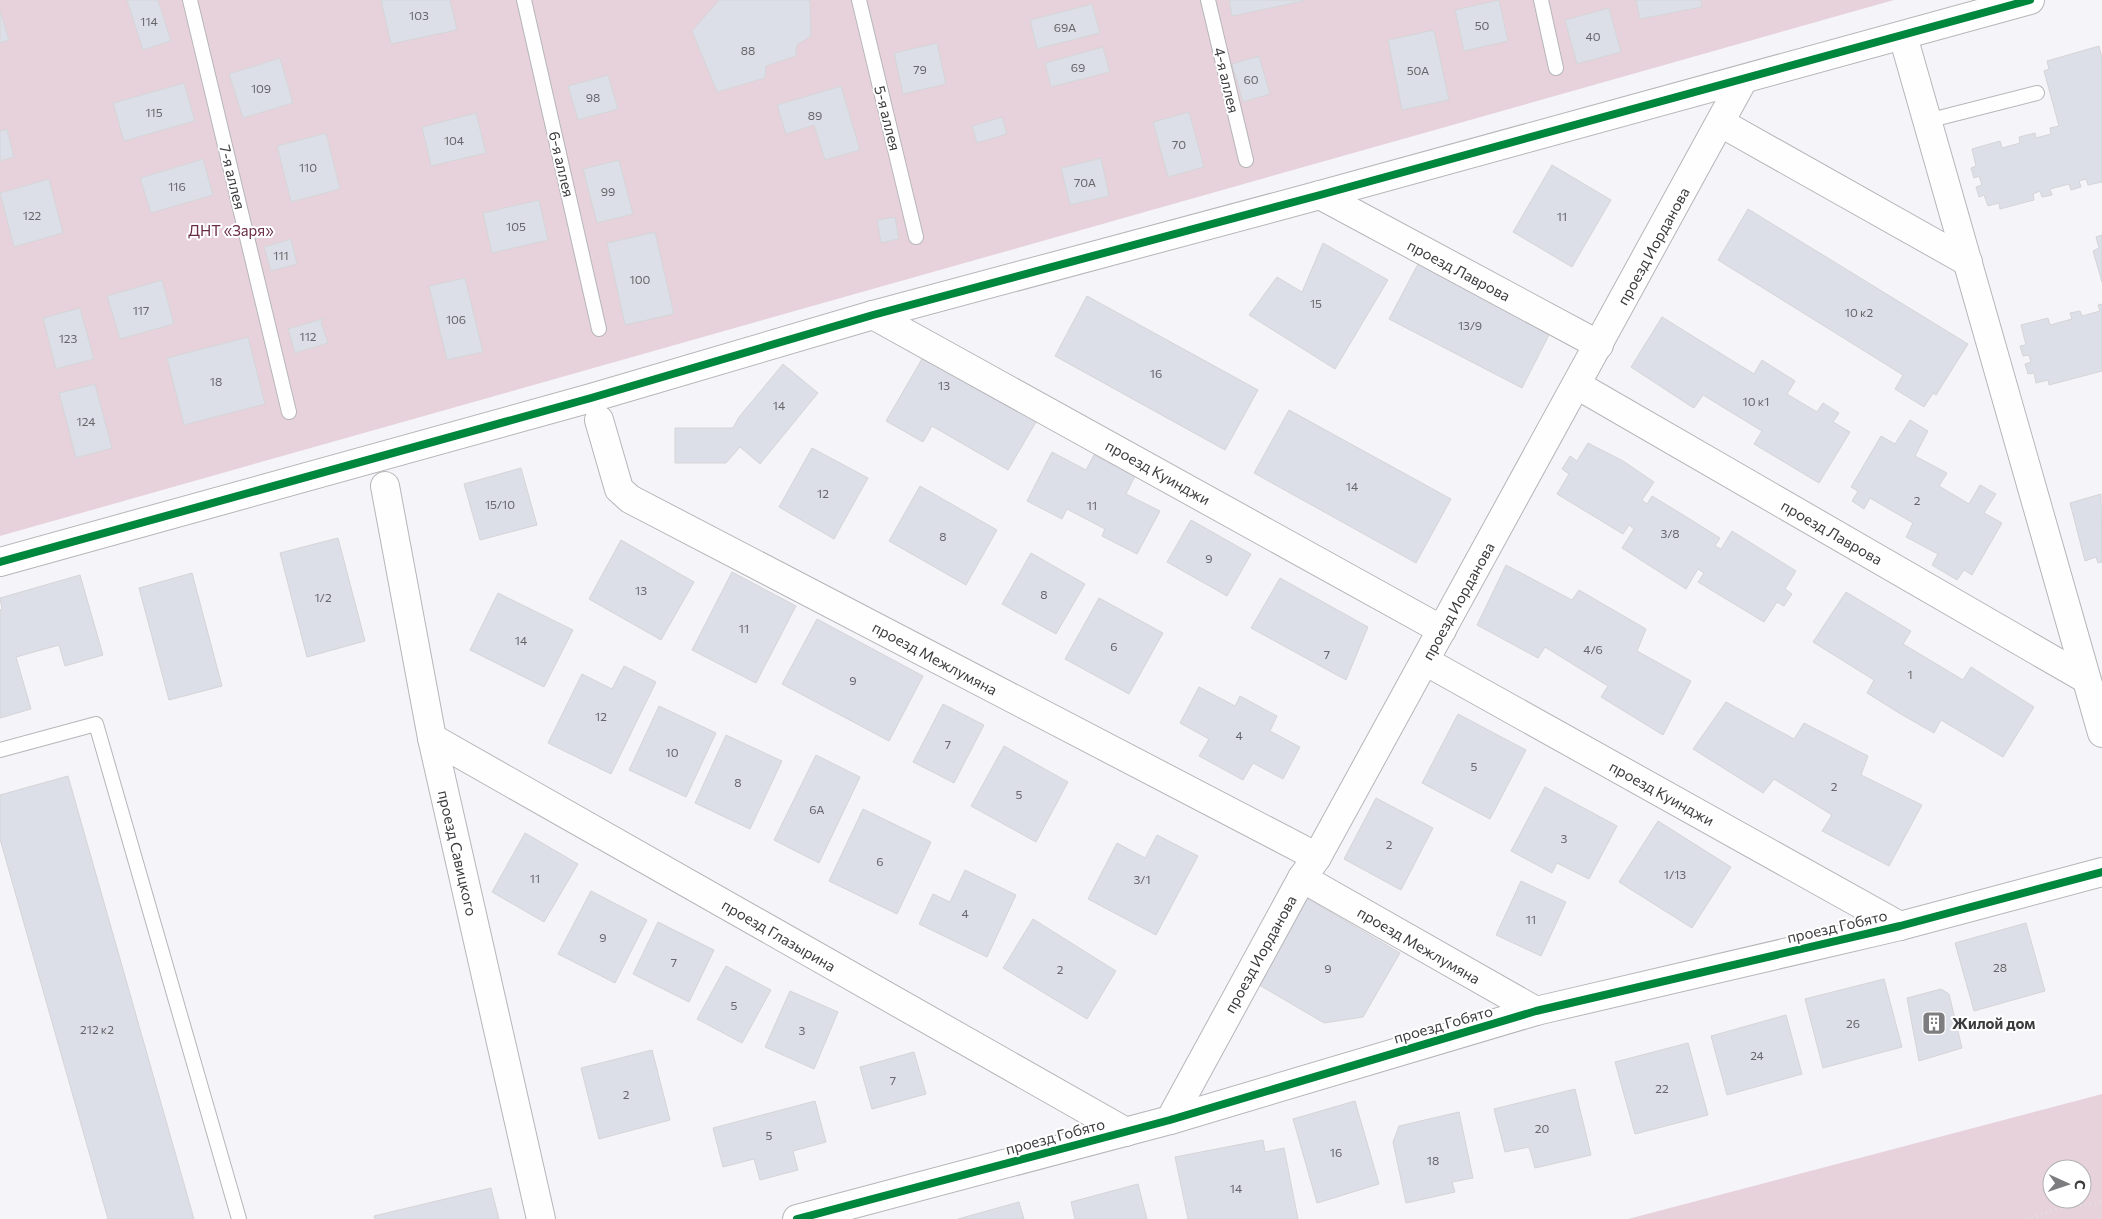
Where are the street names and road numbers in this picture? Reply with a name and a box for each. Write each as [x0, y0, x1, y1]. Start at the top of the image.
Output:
street label: 4-я аллея [1211, 45, 1243, 115]
street label: 5-я аллея [871, 84, 905, 152]
street label: 6-я аллея [546, 129, 578, 199]
street label: 7-я аллея [216, 143, 250, 211]
street label: проезд Иорданова [1613, 184, 1693, 308]
street label: проезд Лаврова [1405, 235, 1513, 305]
street label: проезд Куинджи [1103, 436, 1213, 508]
street label: проезд Лаврова [1778, 496, 1886, 568]
street label: проезд Иорданова [1418, 539, 1498, 663]
street label: проезд Межлумяна [870, 618, 1000, 698]
street label: проезд Куинджи [1607, 757, 1717, 829]
street label: проезд Савицкого [435, 788, 481, 918]
street label: проезд Иорданова [1220, 892, 1300, 1016]
street label: проезд Глазырина [719, 895, 839, 975]
street label: проезд Межлумяна [1355, 903, 1483, 987]
street label: проезд Гобято [1785, 906, 1889, 946]
street label: проезд Гобято [1391, 1001, 1495, 1047]
street label: проезд Гобято [1003, 1114, 1107, 1158]

